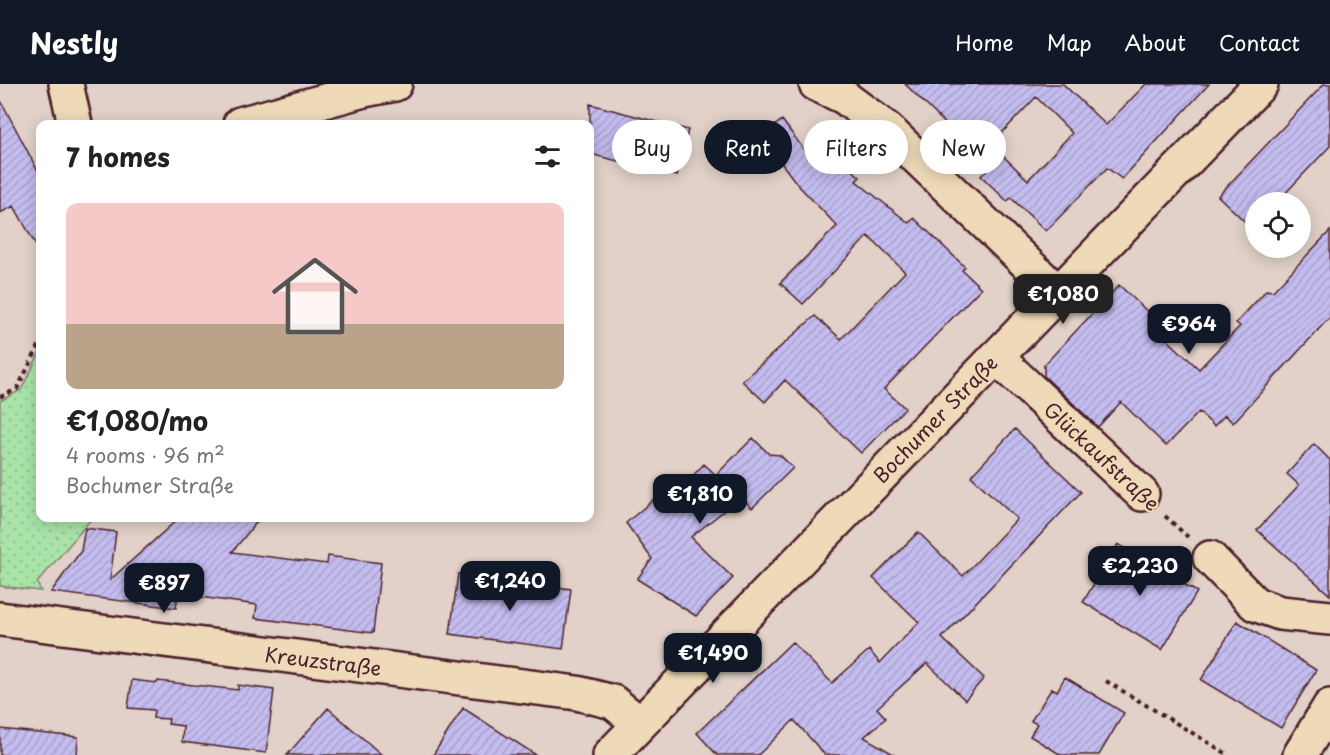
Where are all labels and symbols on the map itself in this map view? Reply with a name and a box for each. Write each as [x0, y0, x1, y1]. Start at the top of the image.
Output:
pin: €1,080 [1014, 274, 1112, 325]
pin: €964 [1153, 304, 1225, 355]
street label: Bochumer Straße [866, 348, 1004, 490]
street label: Glückaufstraße [1037, 394, 1167, 518]
pin: €1,810 [651, 474, 749, 525]
pin: €2,230 [1091, 546, 1189, 597]
pin: €1,240 [461, 561, 559, 612]
pin: €897 [128, 563, 200, 614]
pin: €1,490 [664, 633, 762, 684]
street label: Kreuzstraße [263, 639, 383, 683]

